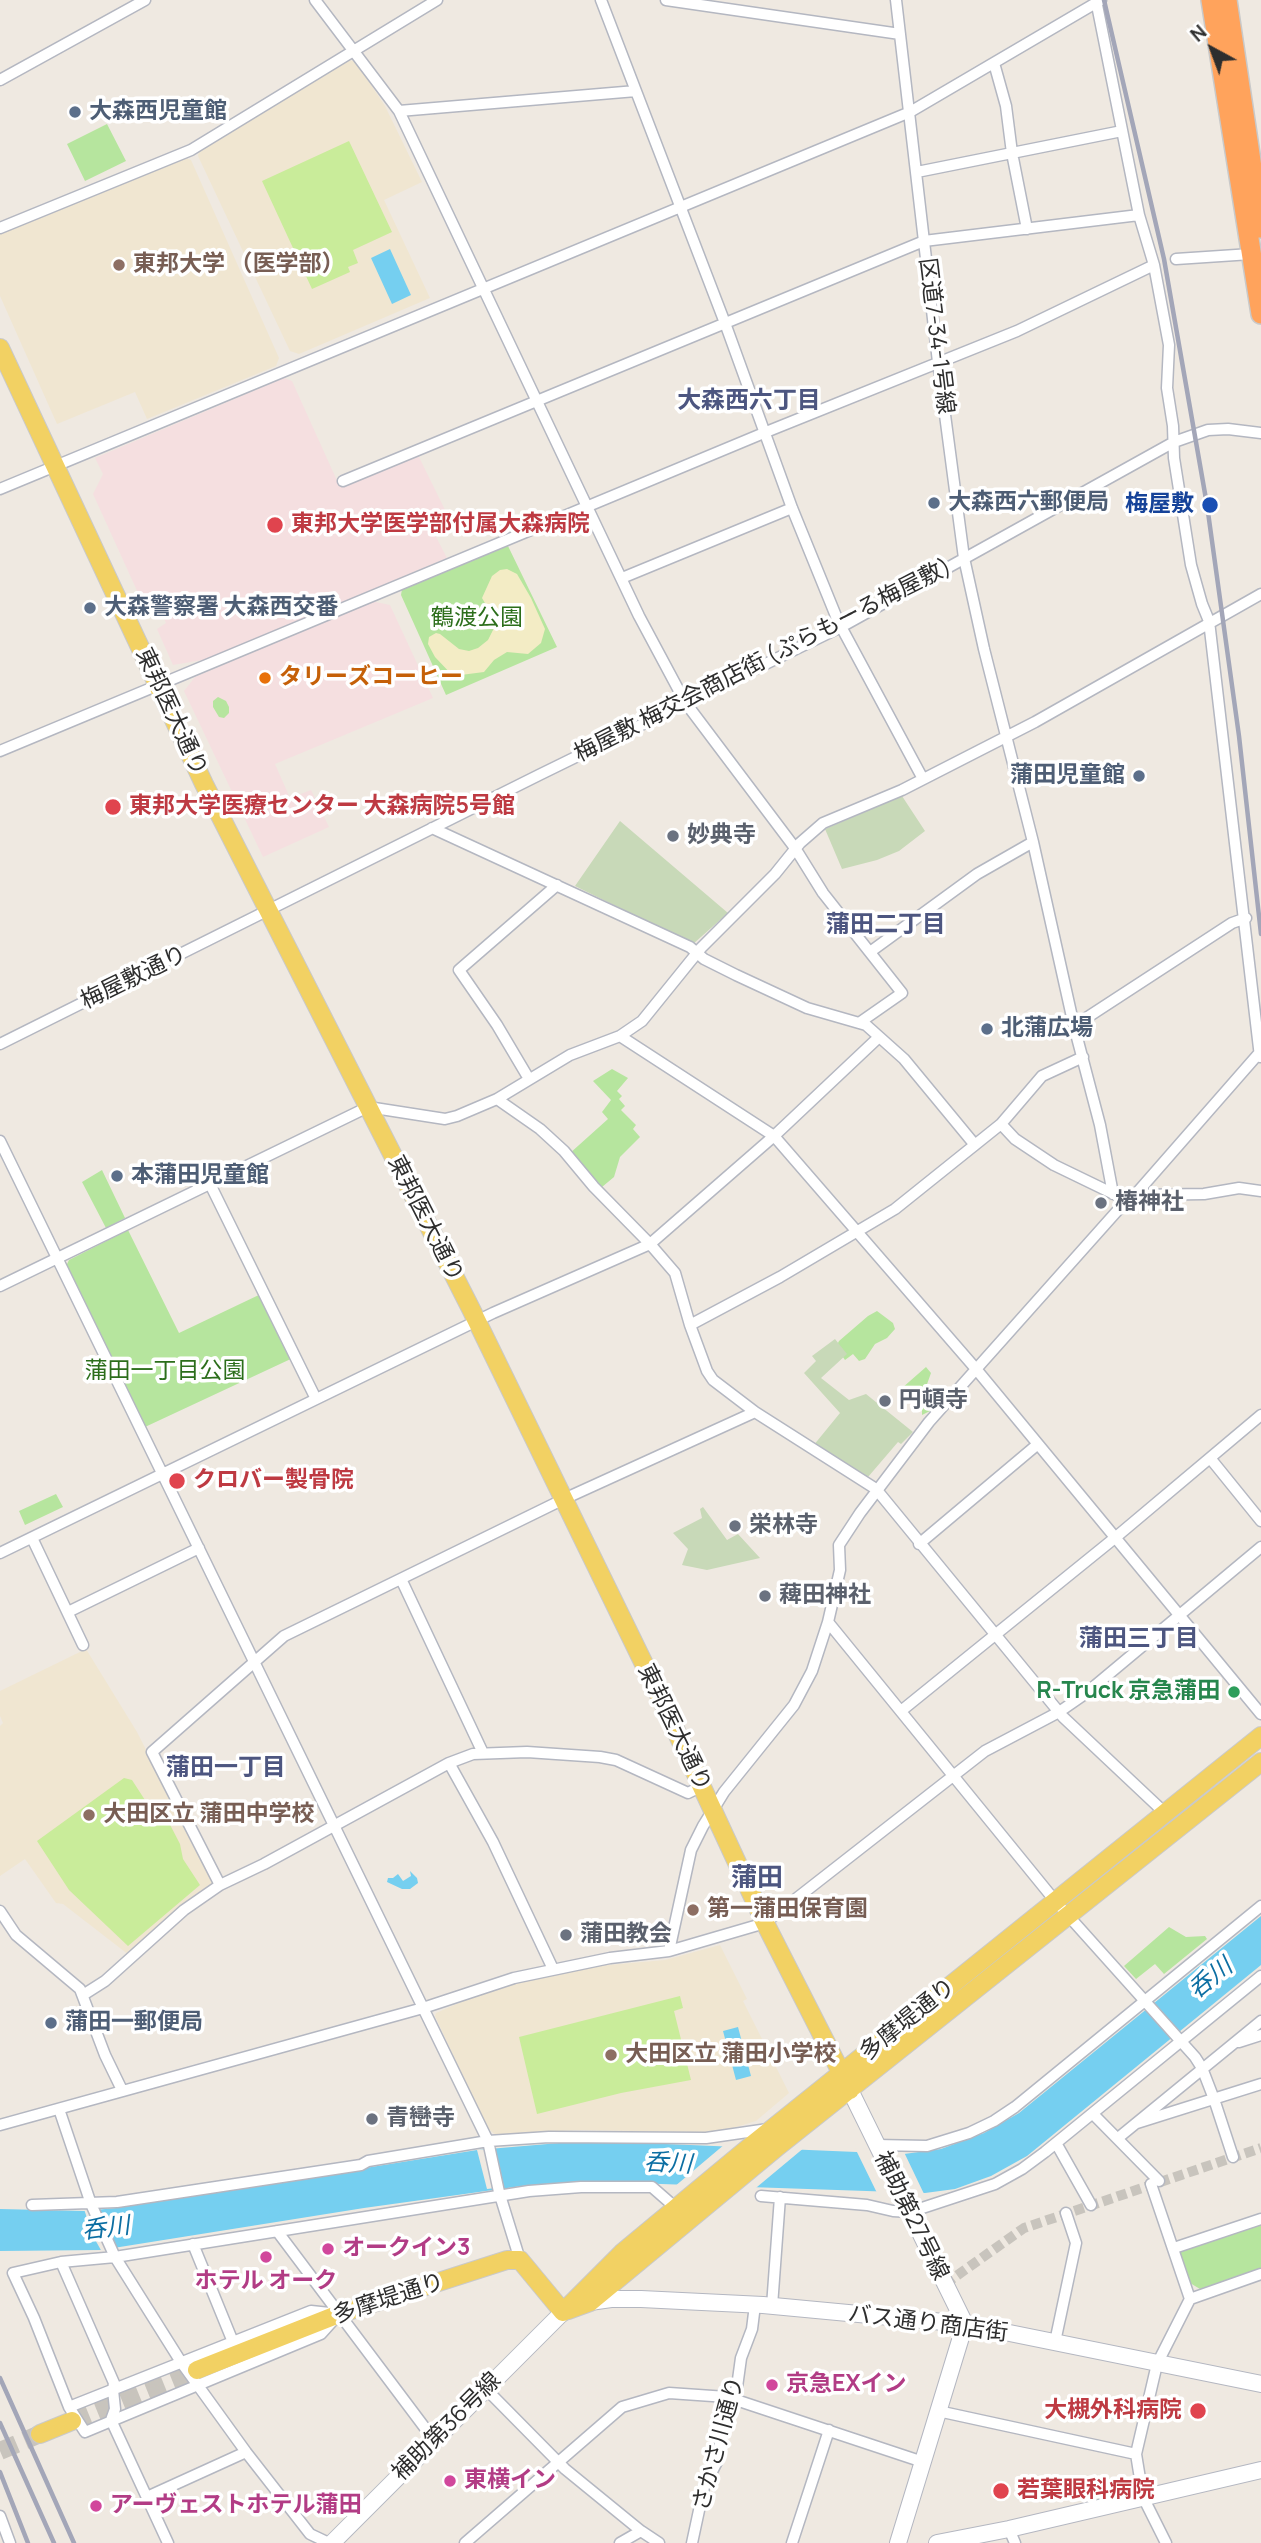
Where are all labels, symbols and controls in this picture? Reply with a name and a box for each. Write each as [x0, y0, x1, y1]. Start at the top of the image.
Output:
north arrow [1177, 14, 1247, 84]
text: N [1185, 19, 1212, 47]
place label: 大森西児童館 [89, 98, 227, 126]
marker: 大森西児童館 [67, 104, 83, 120]
place label: 東邦大学 （医学部） [133, 251, 345, 279]
street label: 区道7-34-1号線 [913, 256, 959, 416]
marker: 東邦大学 （医学部） [111, 257, 127, 273]
district label: 大森西六丁目 [677, 387, 821, 415]
place label: 大森西六郵便局 [948, 489, 1109, 517]
place label: 梅屋敷 [1125, 491, 1194, 519]
marker: 大森西六郵便局 [926, 495, 942, 511]
marker: 梅屋敷 [1200, 495, 1220, 515]
place label: 東邦大学医学部付属大森病院 [291, 511, 590, 539]
marker: 東邦大学医学部付属大森病院 [265, 515, 285, 535]
street label: 梅屋敷 梅交会商店街 (ぷらもーる梅屋敷) [570, 553, 956, 769]
place label: 大森警察署 大森西交番 [104, 594, 339, 622]
marker: 大森警察署 大森西交番 [82, 600, 98, 616]
park label: 鶴渡公園 [431, 605, 523, 633]
street label: 東邦医大通り [129, 644, 213, 780]
place label: タリーズコーヒー [279, 664, 463, 692]
marker: タリーズコーヒー [257, 670, 273, 686]
place label: 蒲田児童館 [1010, 762, 1125, 790]
marker: 蒲田児童館 [1131, 768, 1147, 784]
place label: 東邦大学医療センター 大森病院5号館 [129, 793, 515, 821]
marker: 東邦大学医療センター 大森病院5号館 [103, 797, 123, 817]
place label: 妙典寺 [687, 822, 756, 850]
marker: 妙典寺 [665, 828, 681, 844]
district label: 蒲田二丁目 [826, 911, 946, 939]
street label: 梅屋敷通り [76, 940, 192, 1016]
place label: 北蒲広場 [1001, 1015, 1093, 1043]
marker: 北蒲広場 [979, 1021, 995, 1037]
street label: 東邦医大通り [381, 1151, 469, 1287]
place label: 本蒲田児童館 [131, 1162, 269, 1190]
marker: 本蒲田児童館 [109, 1168, 125, 1184]
place label: 椿神社 [1115, 1189, 1184, 1217]
marker: 椿神社 [1093, 1195, 1109, 1211]
park label: 蒲田一丁目公園 [85, 1358, 245, 1386]
place label: 円頓寺 [899, 1387, 968, 1415]
marker: 円頓寺 [877, 1393, 893, 1409]
place label: クロバー製骨院 [193, 1467, 354, 1495]
marker: クロバー製骨院 [167, 1471, 187, 1491]
place label: 栄林寺 [749, 1512, 818, 1540]
marker: 栄林寺 [727, 1518, 743, 1534]
place label: 薭田神社 [779, 1582, 871, 1610]
marker: 薭田神社 [757, 1588, 773, 1604]
district label: 蒲田三丁目 [1079, 1625, 1199, 1653]
street label: 東邦医大通り [631, 1660, 717, 1796]
place label: R-Truck 京急蒲田 [1037, 1678, 1220, 1706]
marker: R-Truck 京急蒲田 [1226, 1684, 1242, 1700]
district label: 蒲田一丁目 [166, 1754, 286, 1782]
place label: 大田区立 蒲田中学校 [103, 1801, 315, 1829]
marker: 大田区立 蒲田中学校 [81, 1807, 97, 1823]
district label: 蒲田 [731, 1863, 783, 1895]
place label: 第一蒲田保育園 [707, 1896, 868, 1924]
marker: 第一蒲田保育園 [685, 1902, 701, 1918]
place label: 蒲田教会 [580, 1921, 672, 1949]
marker: 蒲田教会 [558, 1927, 574, 1943]
water label: 呑川 [1183, 1953, 1239, 2005]
street label: 多摩堤通り [855, 1973, 961, 2067]
place label: 蒲田一郵便局 [65, 2009, 203, 2037]
marker: 蒲田一郵便局 [43, 2015, 59, 2031]
place label: 大田区立 蒲田小学校 [625, 2041, 837, 2069]
marker: 大田区立 蒲田小学校 [603, 2047, 619, 2063]
place label: 青巒寺 [386, 2105, 455, 2133]
marker: 青巒寺 [364, 2111, 380, 2127]
street label: 補助第27号線 [868, 2147, 954, 2285]
water label: 呑川 [643, 2148, 693, 2180]
water label: 呑川 [80, 2212, 132, 2246]
place label: オークイン3 [342, 2235, 470, 2263]
marker: オークイン3 [320, 2241, 336, 2257]
marker: ホテル オーク [258, 2249, 274, 2265]
place label: ホテル オーク [195, 2268, 337, 2296]
street label: 多摩堤通り [330, 2268, 448, 2330]
street label: バス通り商店街 [846, 2300, 1010, 2348]
street label: 補助第36号線 [387, 2367, 507, 2487]
place label: 京急EXイン [786, 2371, 907, 2399]
street label: さかさ川通り [688, 2374, 750, 2514]
marker: 京急EXイン [764, 2377, 780, 2393]
place label: 大槻外科病院 [1044, 2397, 1182, 2425]
marker: 大槻外科病院 [1188, 2401, 1208, 2421]
place label: 東横イン [464, 2467, 556, 2495]
marker: 東横イン [442, 2473, 458, 2489]
place label: 若葉眼科病院 [1017, 2477, 1155, 2505]
marker: 若葉眼科病院 [991, 2481, 1011, 2501]
place label: アーヴェストホテル蒲田 [110, 2492, 362, 2520]
marker: アーヴェストホテル蒲田 [88, 2498, 104, 2514]

